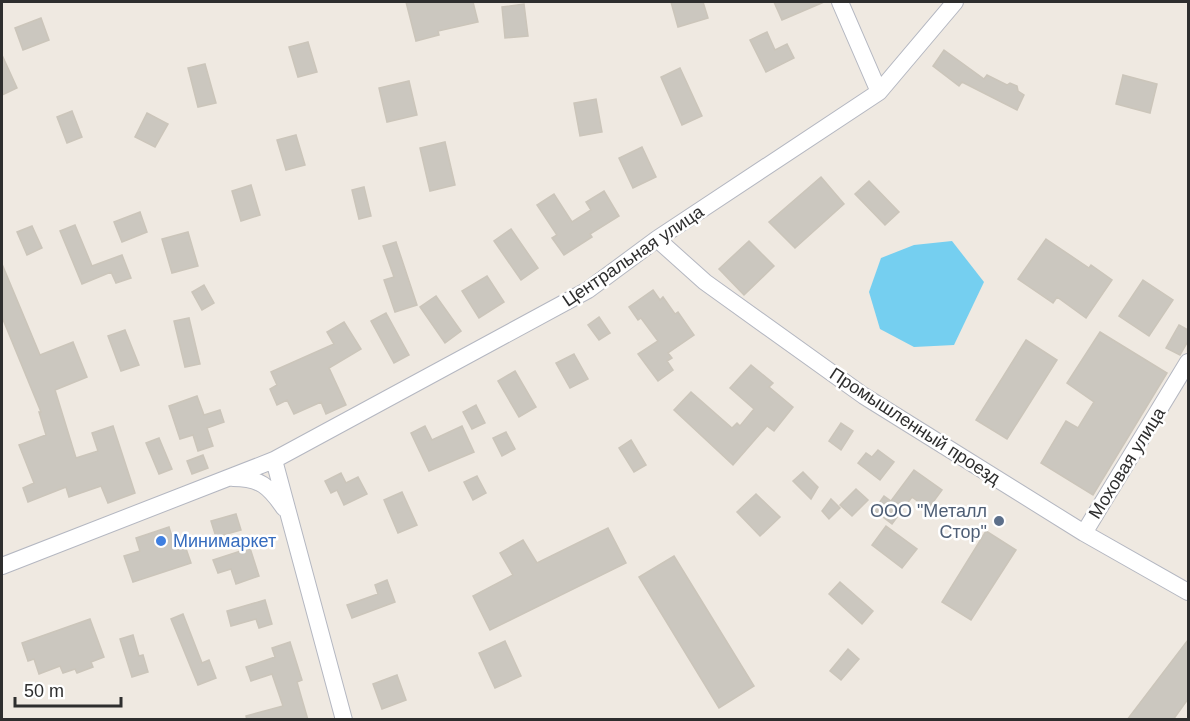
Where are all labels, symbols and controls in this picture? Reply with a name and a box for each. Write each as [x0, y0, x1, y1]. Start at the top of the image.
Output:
street label: Центральная улица [559, 201, 708, 311]
street label: Промышленный проезд [826, 363, 1004, 489]
street label: Моховая улица [1085, 403, 1170, 522]
place label: ООО "Металл Стор" [870, 501, 987, 542]
marker: ООО "Металл Стор" [992, 514, 1006, 528]
place label: Минимаркет [173, 531, 276, 551]
marker: Минимаркет [154, 534, 168, 548]
scale bar [15, 670, 122, 708]
text: 50 m [24, 681, 64, 701]

